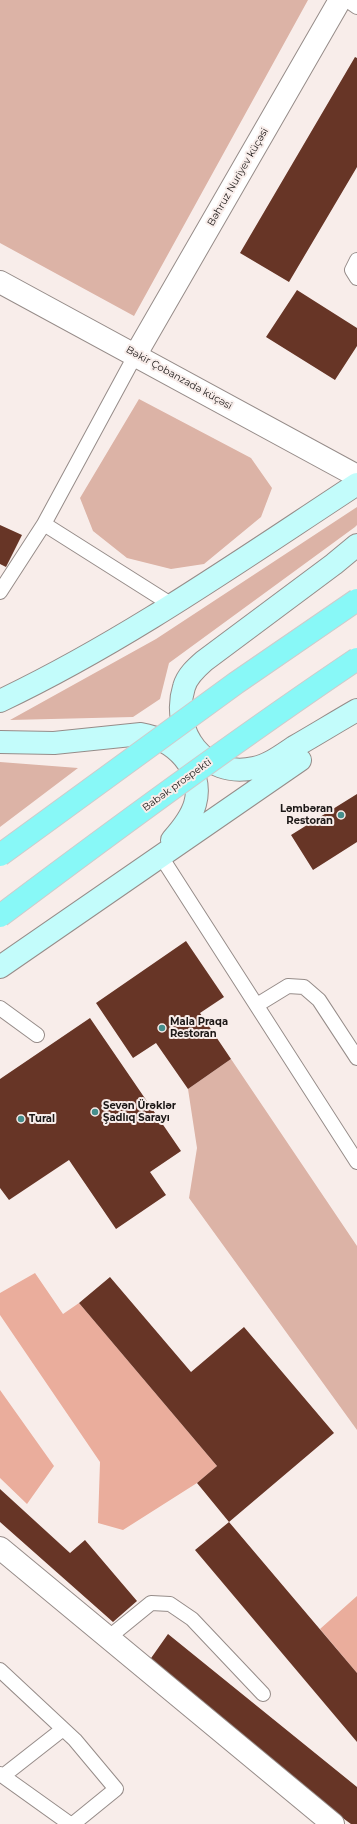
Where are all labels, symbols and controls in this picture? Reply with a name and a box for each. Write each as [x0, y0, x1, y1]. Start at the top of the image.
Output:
street label: Bəhruz Nuriyev küçəsi [205, 126, 271, 228]
street label: Bəkir Çobanzadə küçəsi [124, 344, 234, 412]
street label: Babək prospekti [140, 756, 214, 814]
place label: Ləmbəran Restoran [280, 803, 333, 826]
marker: Ləmbəran Restoran [336, 810, 346, 820]
place label: Mala Praqa Restoran [170, 1016, 228, 1040]
marker: Mala Praqa Restoran [157, 1023, 167, 1033]
place label: Sevən Ürəklər Şadlıq Sarayı [103, 1100, 176, 1124]
marker: Sevən Ürəklər Şadlıq Sarayı [90, 1107, 100, 1117]
place label: Tural [29, 1113, 55, 1125]
marker: Tural [16, 1114, 26, 1124]

